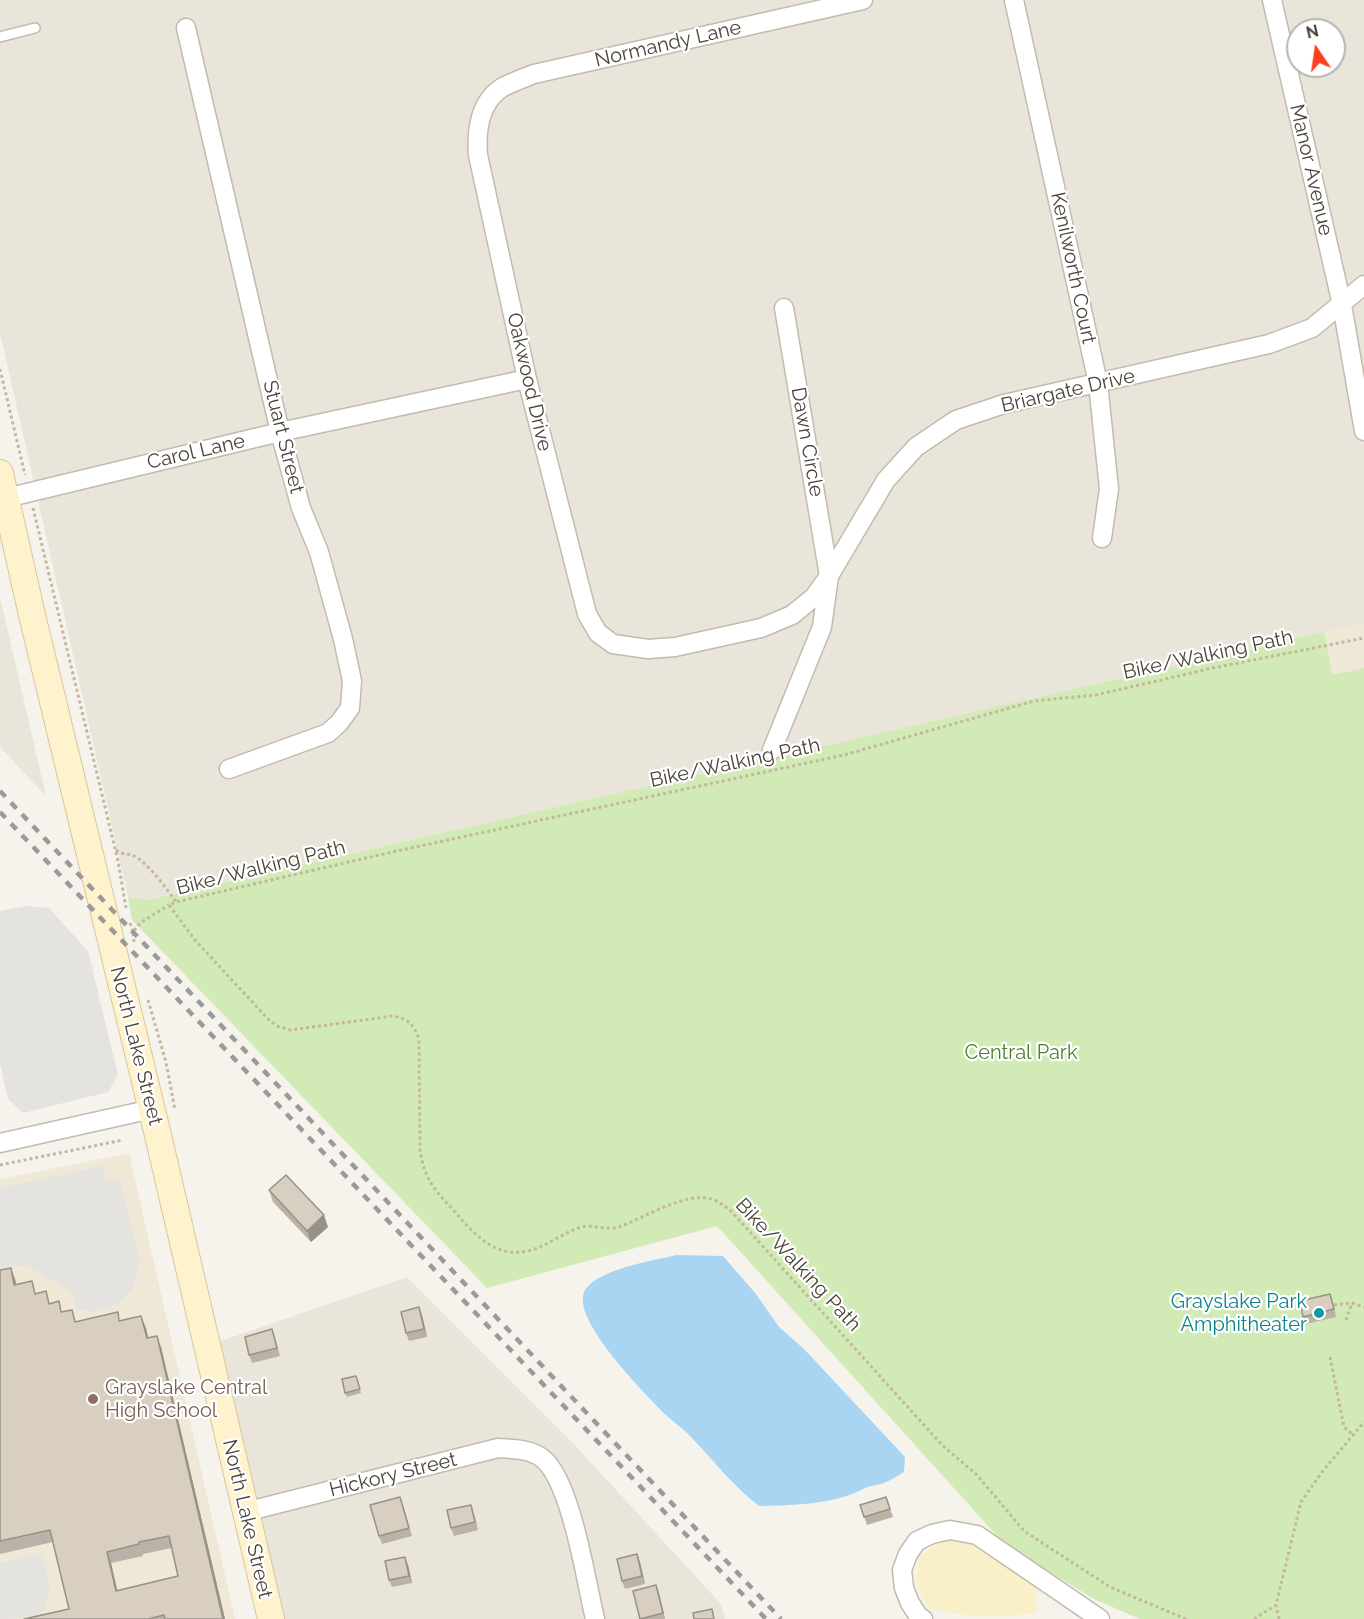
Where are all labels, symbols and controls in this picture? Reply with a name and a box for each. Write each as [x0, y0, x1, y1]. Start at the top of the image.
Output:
street label: Normandy Lane [592, 15, 744, 73]
north arrow [1286, 18, 1346, 78]
text: N [1304, 21, 1320, 43]
street label: Manor Avenue [1284, 102, 1338, 238]
street label: Kenilworth Court [1045, 190, 1101, 346]
street label: Oakwood Drive [501, 310, 557, 454]
street label: Briargate Drive [999, 364, 1137, 418]
street label: Stuart Street [257, 378, 309, 496]
street label: Dawn Circle [786, 385, 828, 499]
street label: Carol Lane [145, 429, 247, 475]
street label: Bike/Walking Path [1121, 625, 1295, 685]
street label: Bike/Walking Path [648, 733, 822, 793]
street label: Bike/Walking Path [174, 835, 348, 901]
street label: North Lake Street [105, 964, 167, 1128]
park label: Central Park [965, 1041, 1077, 1065]
street label: Bike/Walking Path [730, 1193, 866, 1337]
place label: Grayslake Park Amphitheater [1171, 1290, 1307, 1337]
marker: Grayslake Park Amphitheater [1312, 1306, 1326, 1320]
place label: Grayslake Central High School [105, 1376, 267, 1423]
marker: Grayslake Central High School [86, 1392, 100, 1406]
street label: North Lake Street [217, 1437, 277, 1601]
street label: Hickory Street [327, 1448, 459, 1502]

